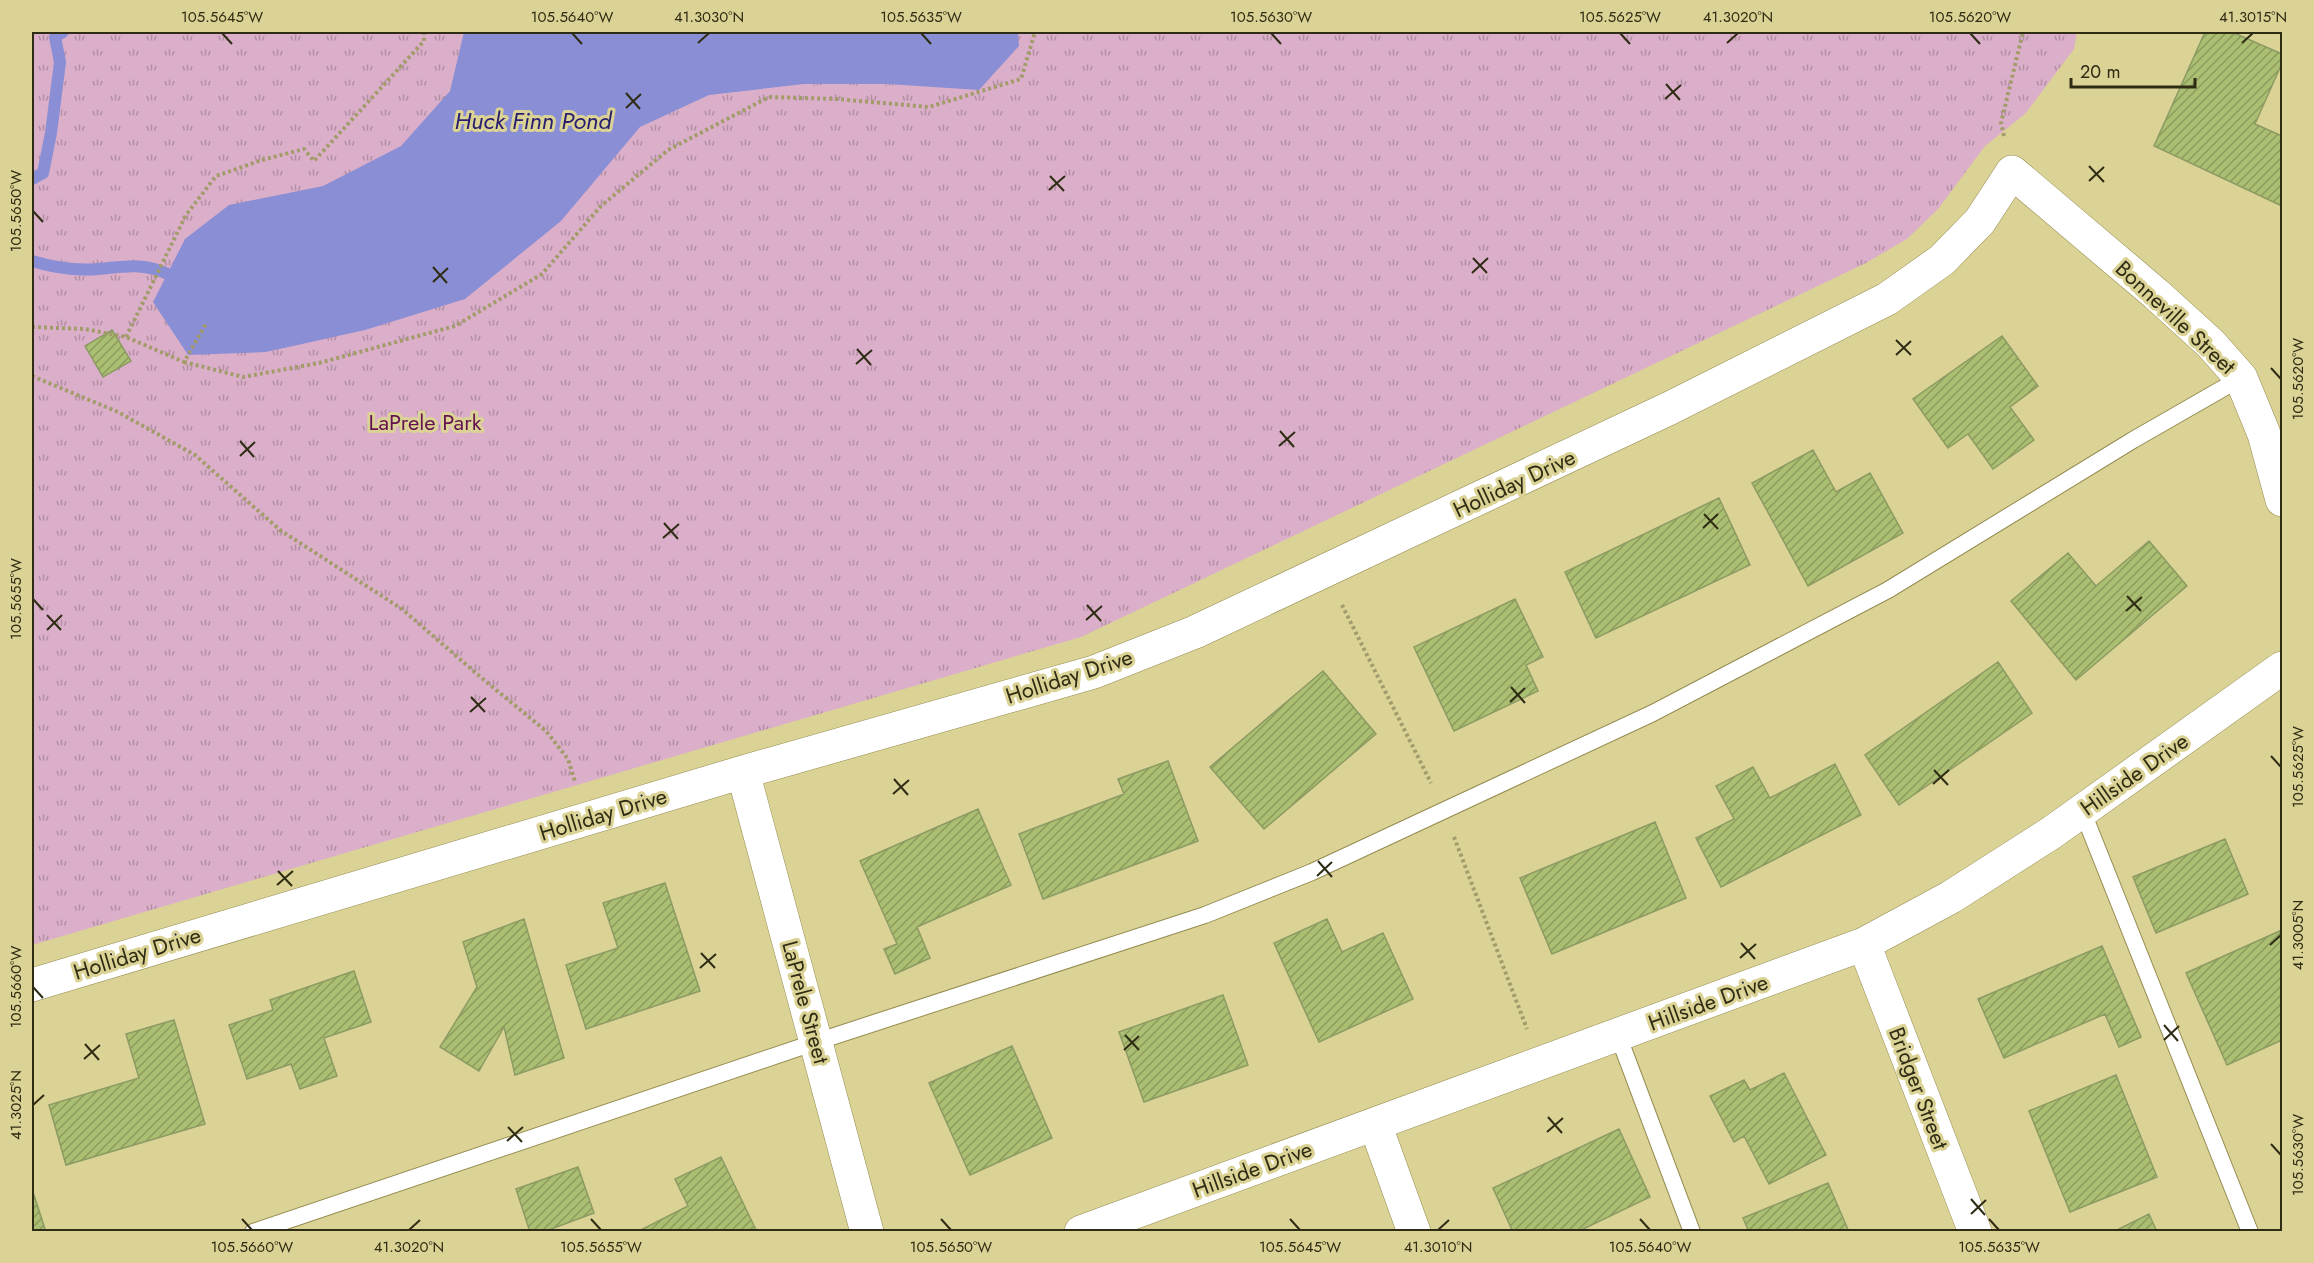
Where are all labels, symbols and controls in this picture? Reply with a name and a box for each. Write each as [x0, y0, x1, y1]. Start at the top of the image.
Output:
text: 105.5645°W [181, 6, 263, 28]
text: 105.5640°W [531, 6, 613, 28]
text: 41.3030°N [674, 6, 744, 28]
text: 105.5635°W [880, 6, 962, 28]
text: 105.5630°W [1230, 6, 1312, 28]
text: 105.5625°W [1579, 6, 1661, 28]
text: 41.3020°N [1703, 6, 1773, 28]
text: 105.5620°W [1929, 6, 2011, 28]
text: 41.3015°N [2219, 6, 2287, 28]
scale bar [2071, 51, 2196, 89]
text: 20 m [2080, 59, 2120, 85]
water label: Huck Finn Pond [454, 103, 613, 138]
text: 105.5650°W [5, 170, 27, 252]
street label: Bonneville Street [2109, 253, 2244, 382]
text: 105.5620°W [2287, 338, 2309, 420]
park label: LaPrele Park [369, 406, 482, 438]
street label: Holliday Drive [1448, 441, 1580, 525]
text: 105.5655°W [5, 558, 27, 640]
street label: Holliday Drive [1001, 640, 1137, 712]
street label: Hillside Drive [2073, 725, 2195, 823]
text: 105.5625°W [2287, 726, 2309, 808]
street label: Holliday Drive [535, 779, 671, 849]
text: 41.3005°N [2287, 900, 2309, 970]
street label: Holliday Drive [69, 918, 205, 988]
street label: LaPrele Street [774, 937, 838, 1068]
text: 105.5660°W [5, 946, 27, 1028]
street label: Hillside Drive [1644, 965, 1772, 1039]
street label: Bridger Street [1881, 1022, 1957, 1154]
text: 41.3025°N [5, 1070, 27, 1140]
text: 105.5630°W [2287, 1114, 2309, 1196]
street label: Hillside Drive [1188, 1132, 1316, 1206]
text: 105.5660°W [211, 1236, 293, 1258]
text: 41.3020°N [374, 1236, 444, 1258]
text: 105.5655°W [560, 1236, 642, 1258]
text: 105.5650°W [910, 1236, 992, 1258]
text: 105.5645°W [1259, 1236, 1341, 1258]
text: 41.3010°N [1404, 1236, 1472, 1258]
text: 105.5640°W [1609, 1236, 1691, 1258]
text: 105.5635°W [1958, 1236, 2040, 1258]

